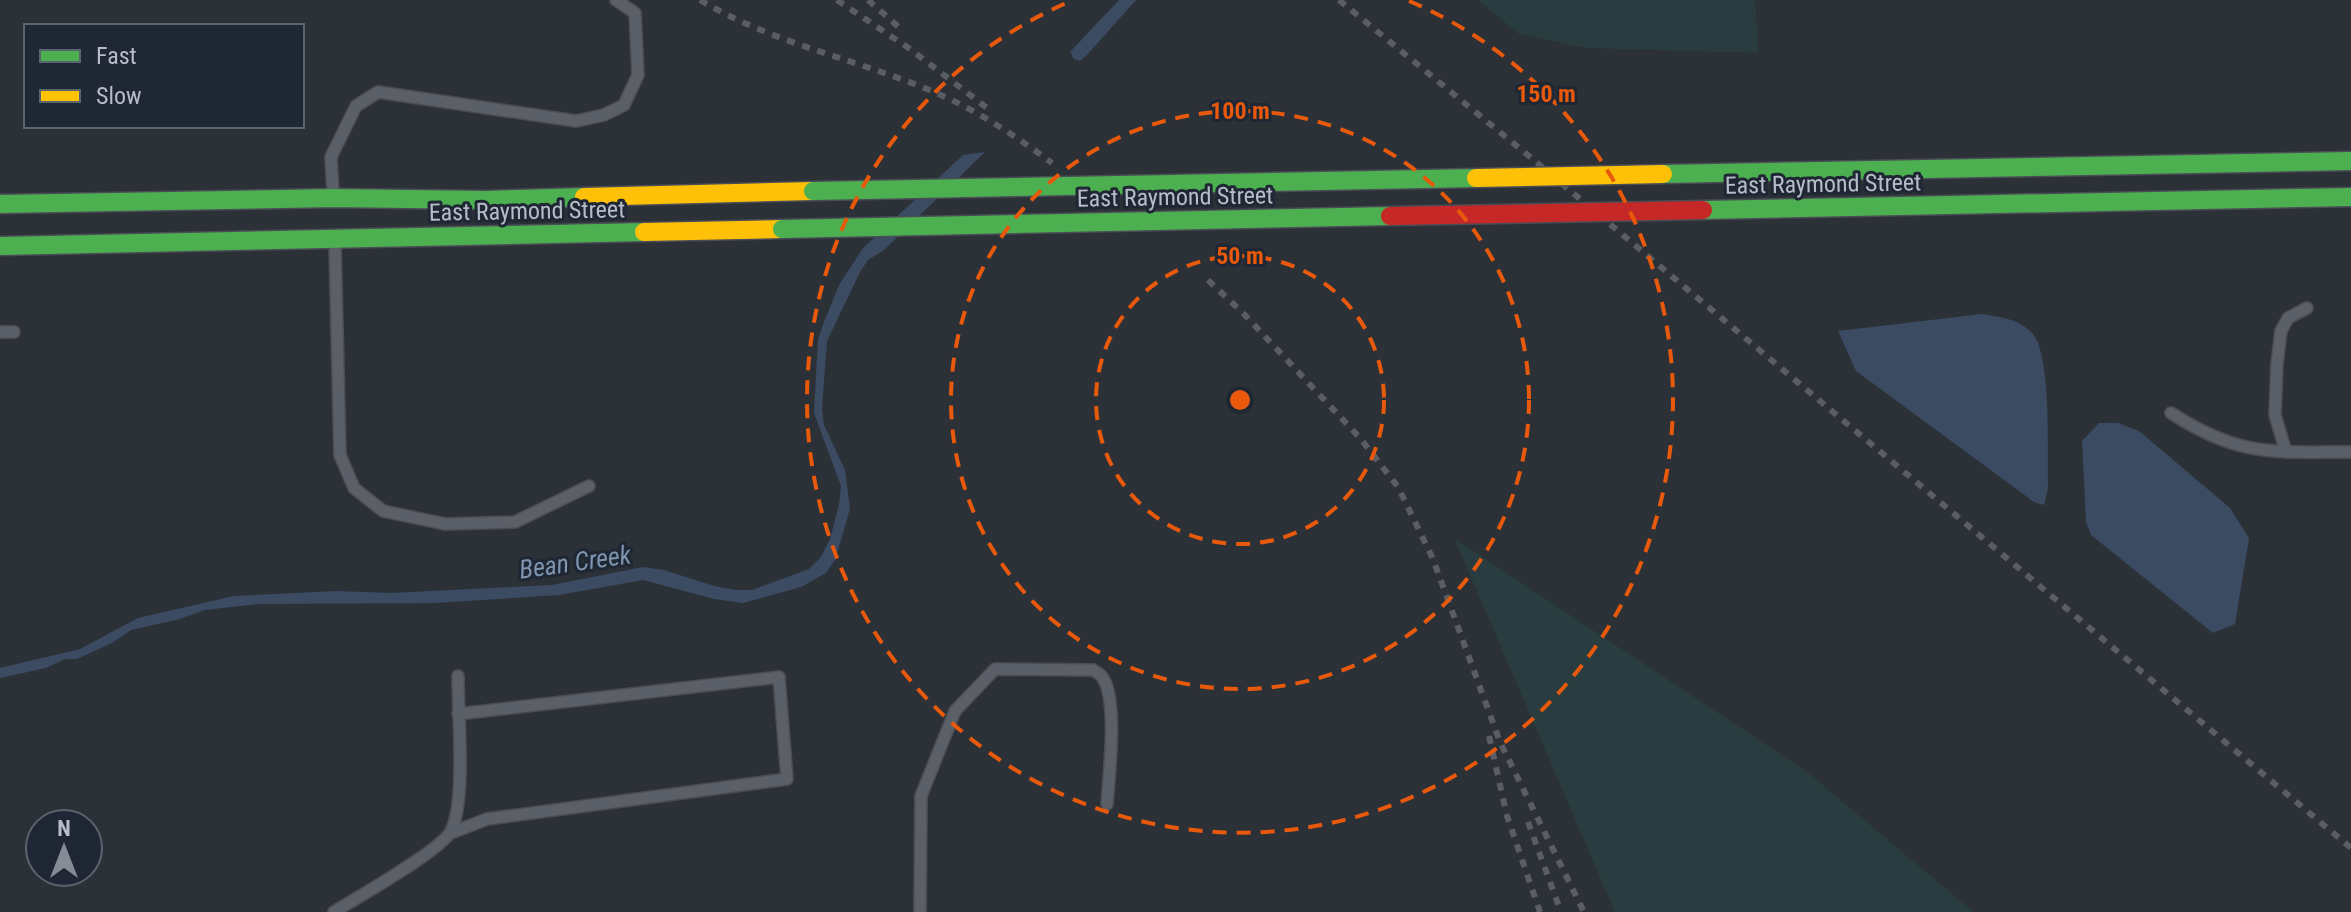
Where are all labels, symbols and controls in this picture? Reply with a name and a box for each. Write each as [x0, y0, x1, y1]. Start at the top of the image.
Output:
legend [24, 24, 304, 128]
text: Fast [96, 42, 137, 70]
text: 150 m [1516, 80, 1576, 108]
text: Slow [96, 82, 142, 110]
text: 100 m [1210, 97, 1270, 125]
street label: East Raymond Street [1725, 168, 1921, 200]
street label: East Raymond Street [1077, 181, 1273, 213]
street label: East Raymond Street [429, 195, 625, 227]
text: 50 m [1216, 242, 1264, 270]
centre of rings [1226, 386, 1254, 414]
water label: Bean Creek [517, 539, 633, 585]
north arrow [24, 808, 104, 888]
text: N [57, 816, 71, 841]

